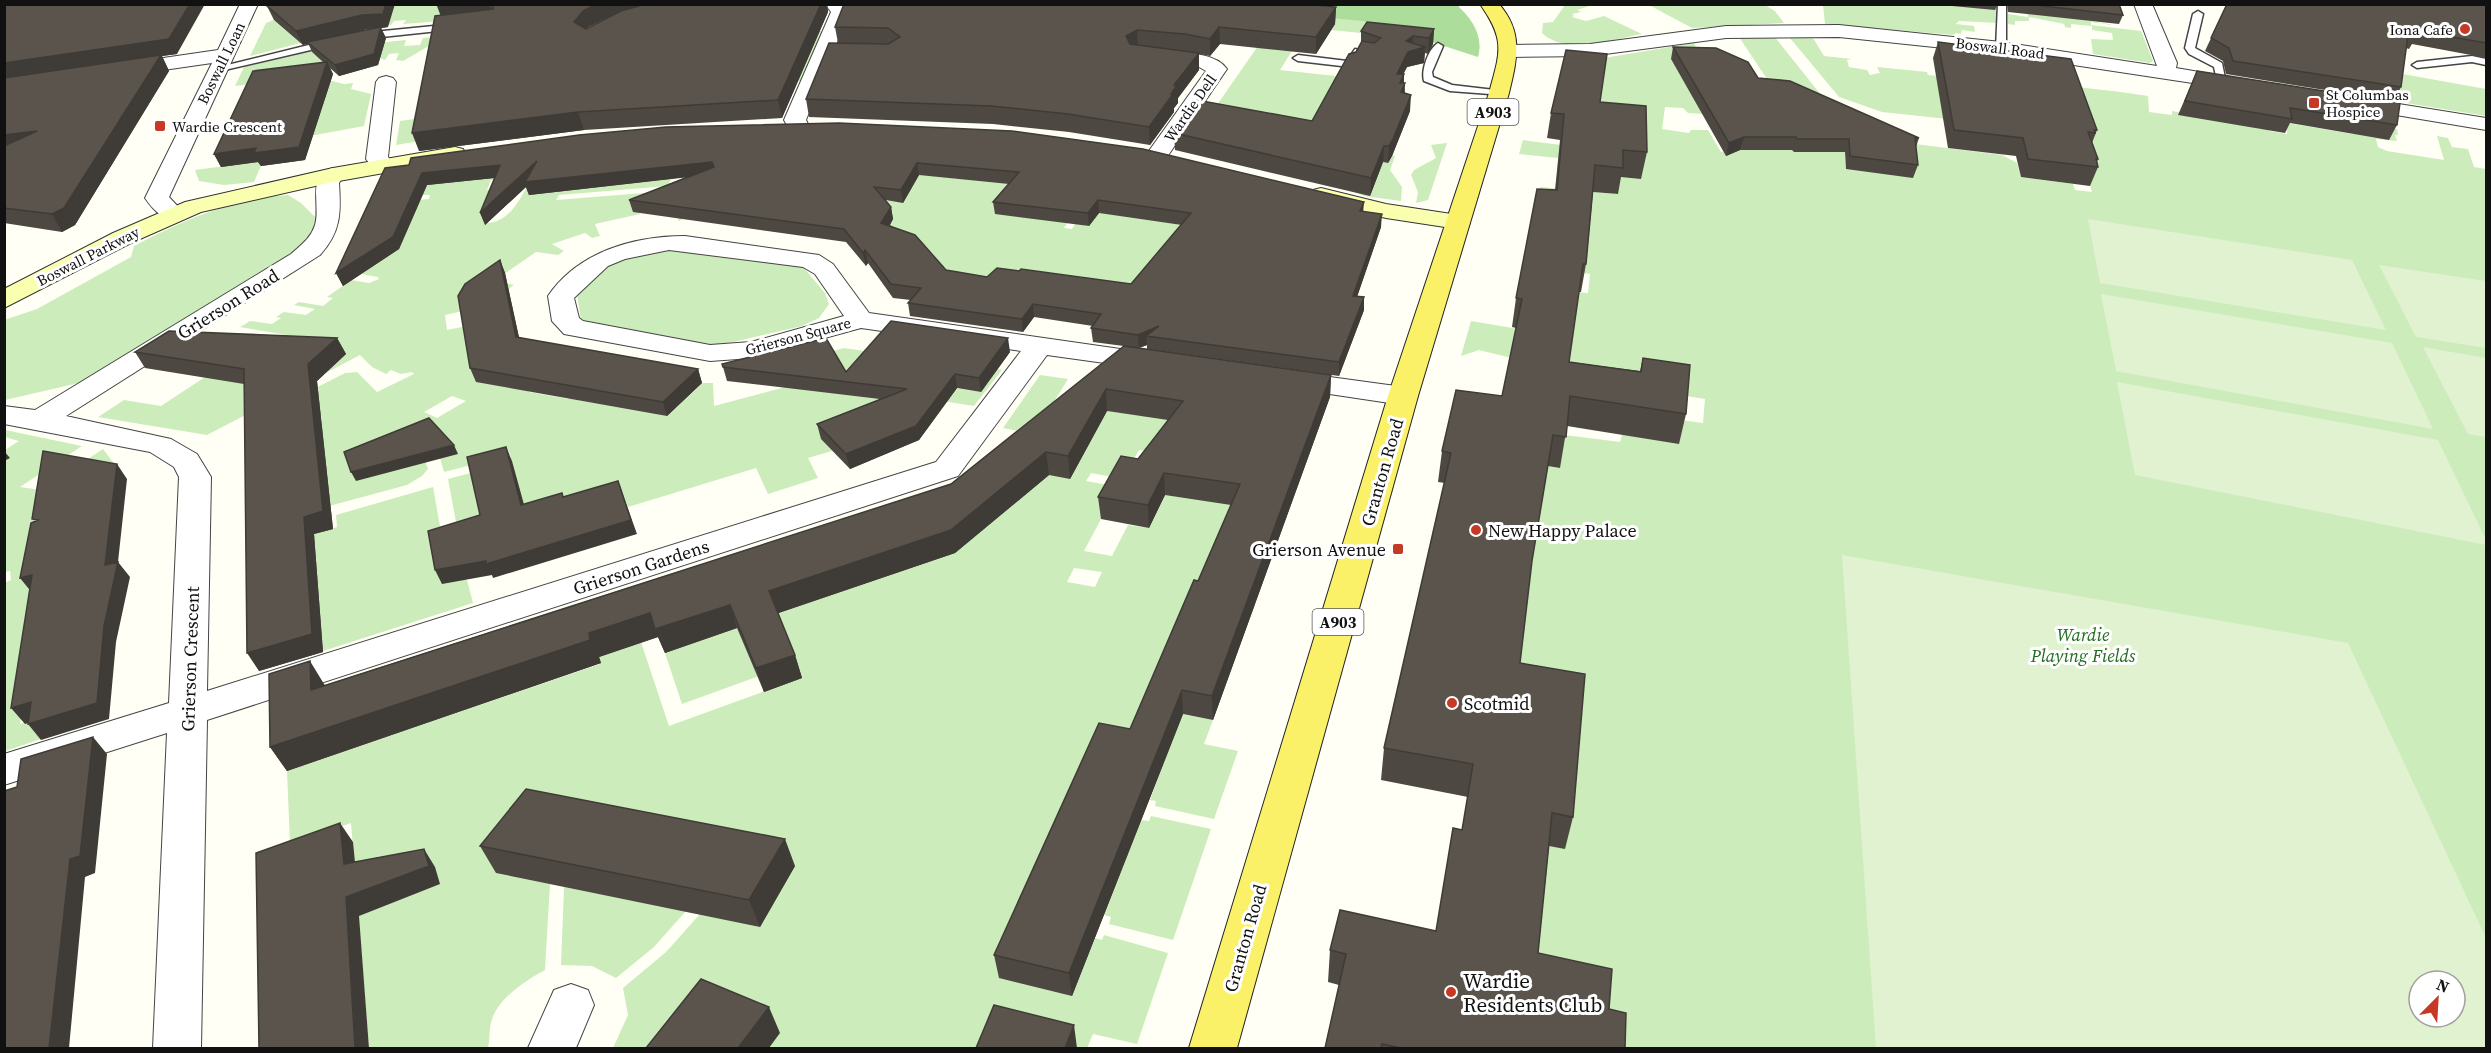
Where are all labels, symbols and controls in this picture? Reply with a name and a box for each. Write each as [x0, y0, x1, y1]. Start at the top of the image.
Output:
street label: Boswall Loan [192, 18, 250, 108]
place label: Iona Cafe [2389, 19, 2453, 40]
marker: Iona Cafe [2458, 22, 2472, 36]
street label: Boswall Road [1954, 32, 2046, 64]
street label: Wardie Dell [1159, 69, 1221, 146]
place label: St Columbas Hospice [2326, 84, 2409, 122]
marker: St Columbas Hospice [2307, 96, 2321, 110]
road number: A903 [1468, 99, 1518, 125]
place label: Wardie Crescent [172, 116, 282, 137]
marker: Wardie Crescent [153, 119, 167, 133]
street label: Boswall Parkway [33, 221, 143, 291]
street label: Grierson Road [172, 263, 284, 345]
street label: Grierson Square [743, 312, 853, 360]
street label: Granton Road [1355, 415, 1409, 529]
place label: New Happy Palace [1488, 518, 1637, 543]
marker: New Happy Palace [1469, 523, 1483, 537]
street label: Grierson Gardens [570, 533, 712, 601]
place label: Grierson Avenue [1252, 537, 1386, 562]
marker: Grierson Avenue [1391, 542, 1405, 556]
street label: Grierson Crescent [175, 586, 205, 732]
road number: A903 [1312, 609, 1364, 635]
park label: Wardie Playing Fields [2030, 622, 2136, 668]
place label: Scotmid [1464, 691, 1529, 716]
marker: Scotmid [1445, 696, 1459, 710]
street label: Granton Road [1218, 881, 1272, 995]
place label: Wardie Residents Club [1463, 966, 1602, 1019]
north arrow [2407, 969, 2467, 1029]
text: N [2433, 973, 2453, 998]
marker: Wardie Residents Club [1444, 985, 1458, 999]

